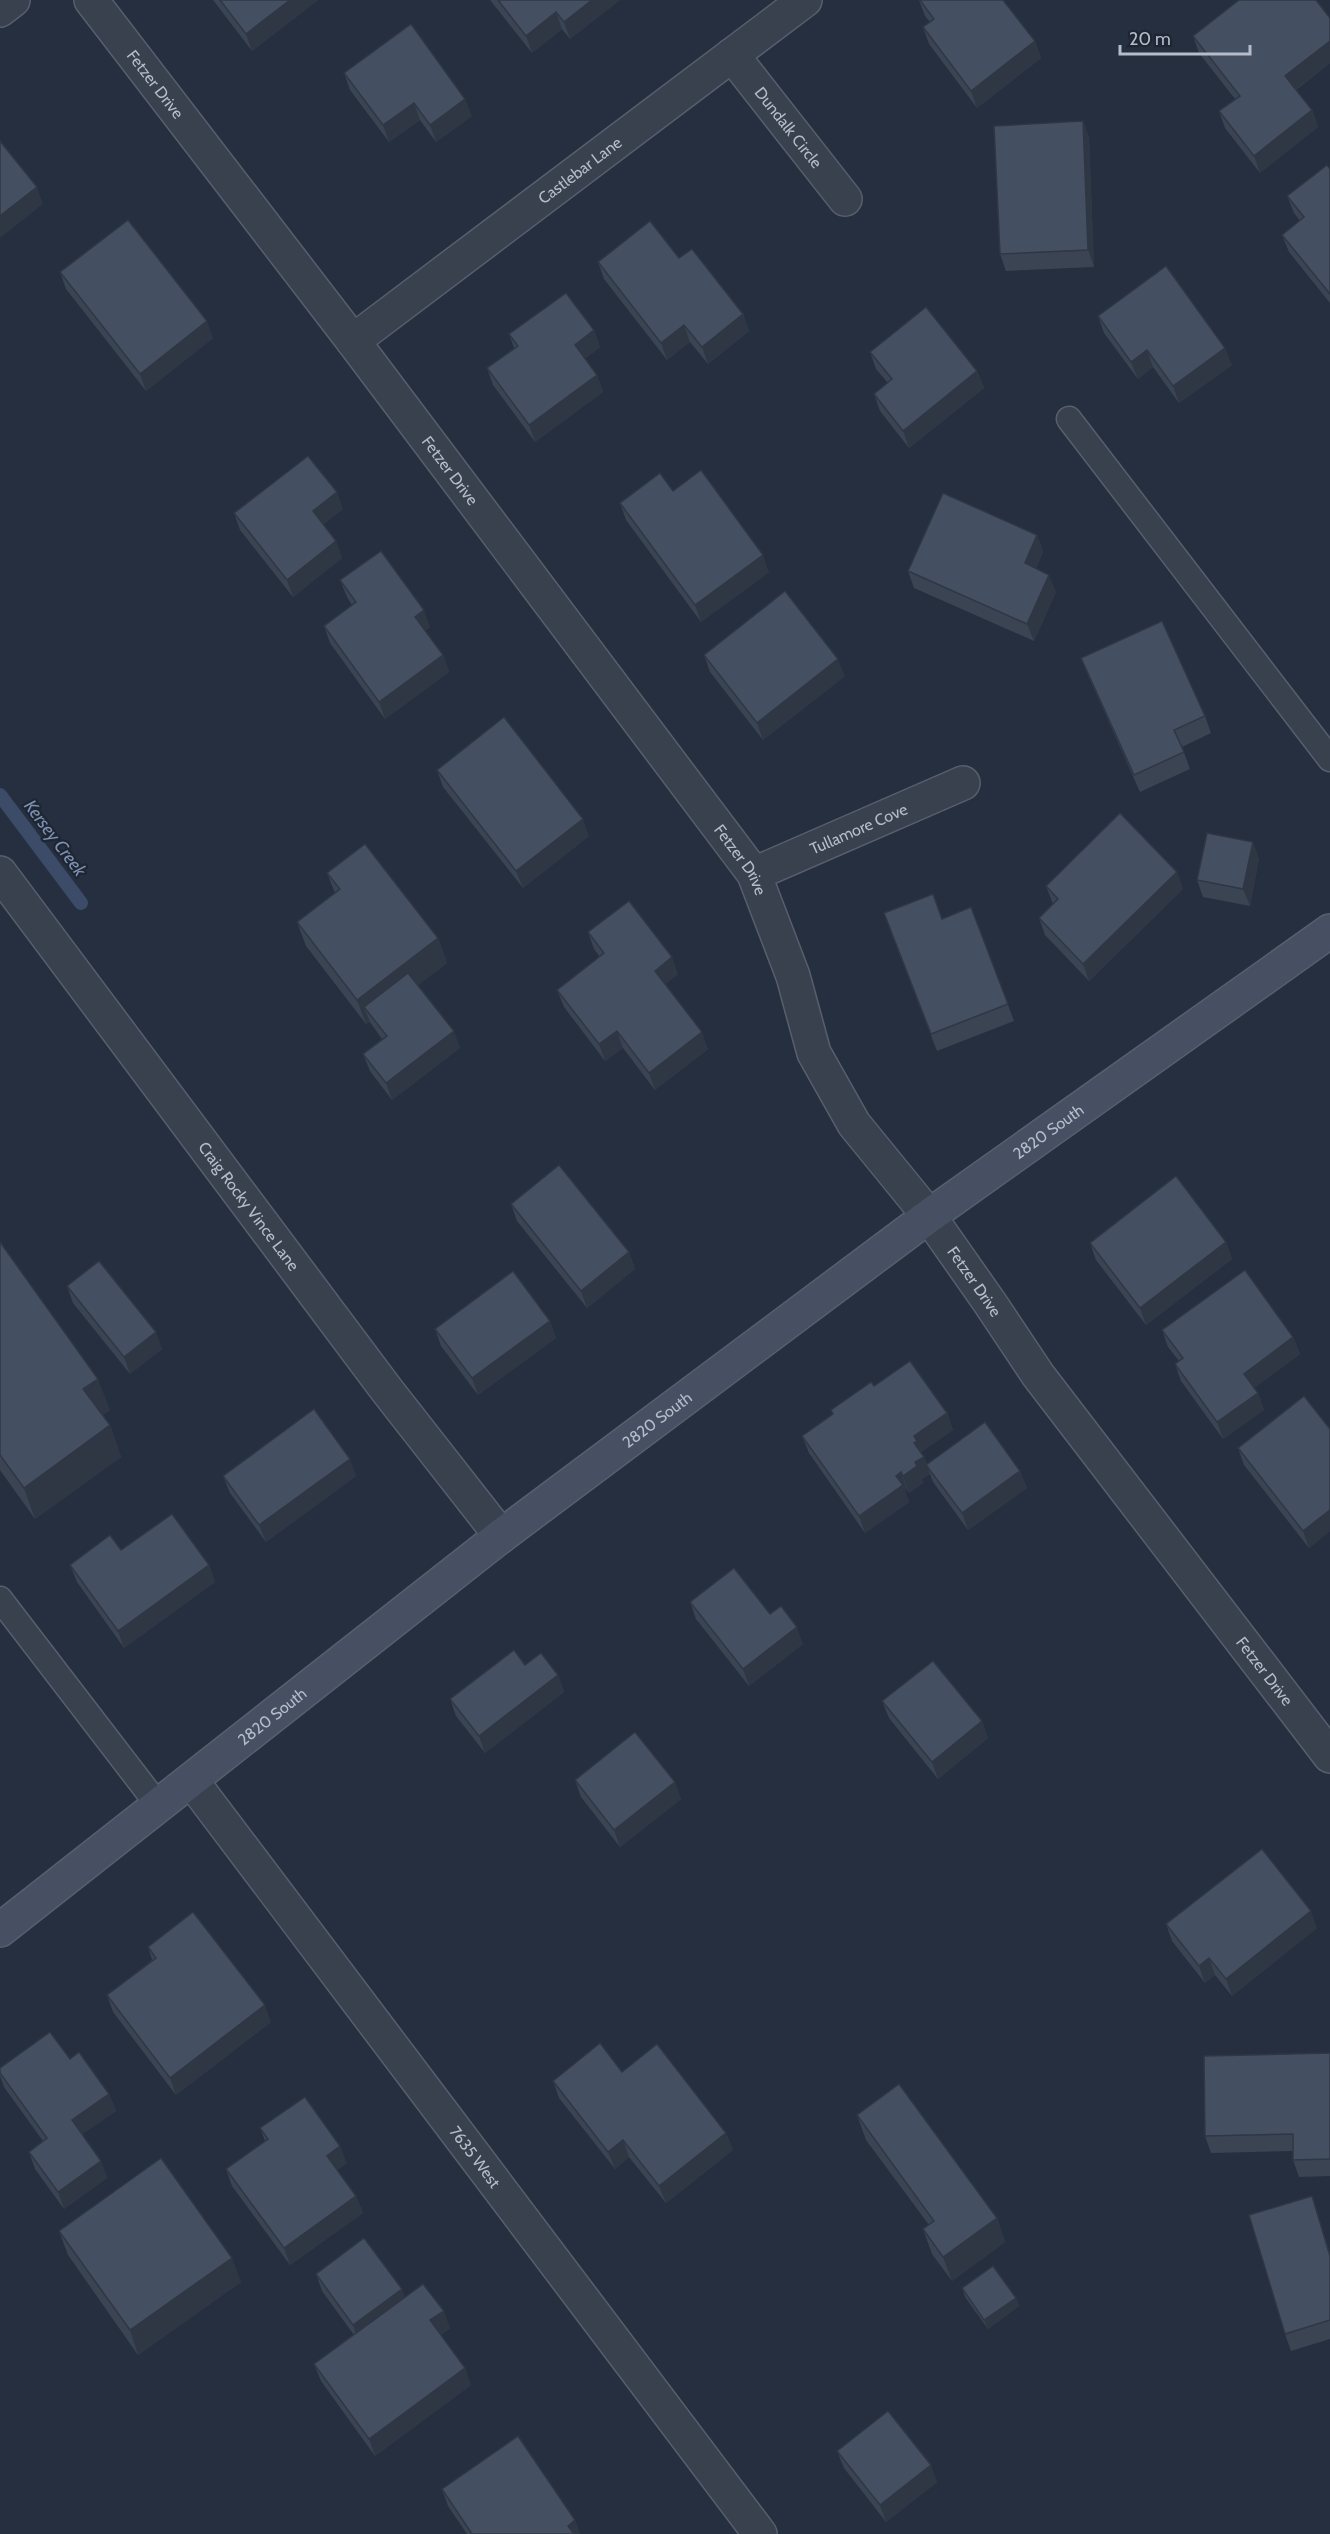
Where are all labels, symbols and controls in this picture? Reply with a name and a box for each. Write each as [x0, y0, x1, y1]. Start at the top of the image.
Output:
scale bar [1120, 18, 1250, 56]
text: 20 m [1129, 28, 1171, 50]
street label: Fetzer Drive [123, 46, 188, 122]
street label: Dundalk Circle [751, 83, 826, 172]
street label: Castlebar Lane [535, 133, 625, 208]
street label: Fetzer Drive [418, 432, 482, 509]
water label: Kersey Creek [19, 795, 92, 882]
street label: Tullamore Cove [807, 799, 910, 859]
street label: Fetzer Drive [710, 821, 770, 898]
street label: 2820 South [1010, 1100, 1087, 1163]
street label: Craig Rocky Vince Lane [194, 1138, 303, 1275]
street label: Fetzer Drive [943, 1243, 1005, 1320]
street label: 2820 South [619, 1388, 696, 1452]
street label: Fetzer Drive [1232, 1633, 1297, 1709]
street label: 2820 South [234, 1684, 310, 1749]
street label: 7635 West [446, 2122, 505, 2192]

